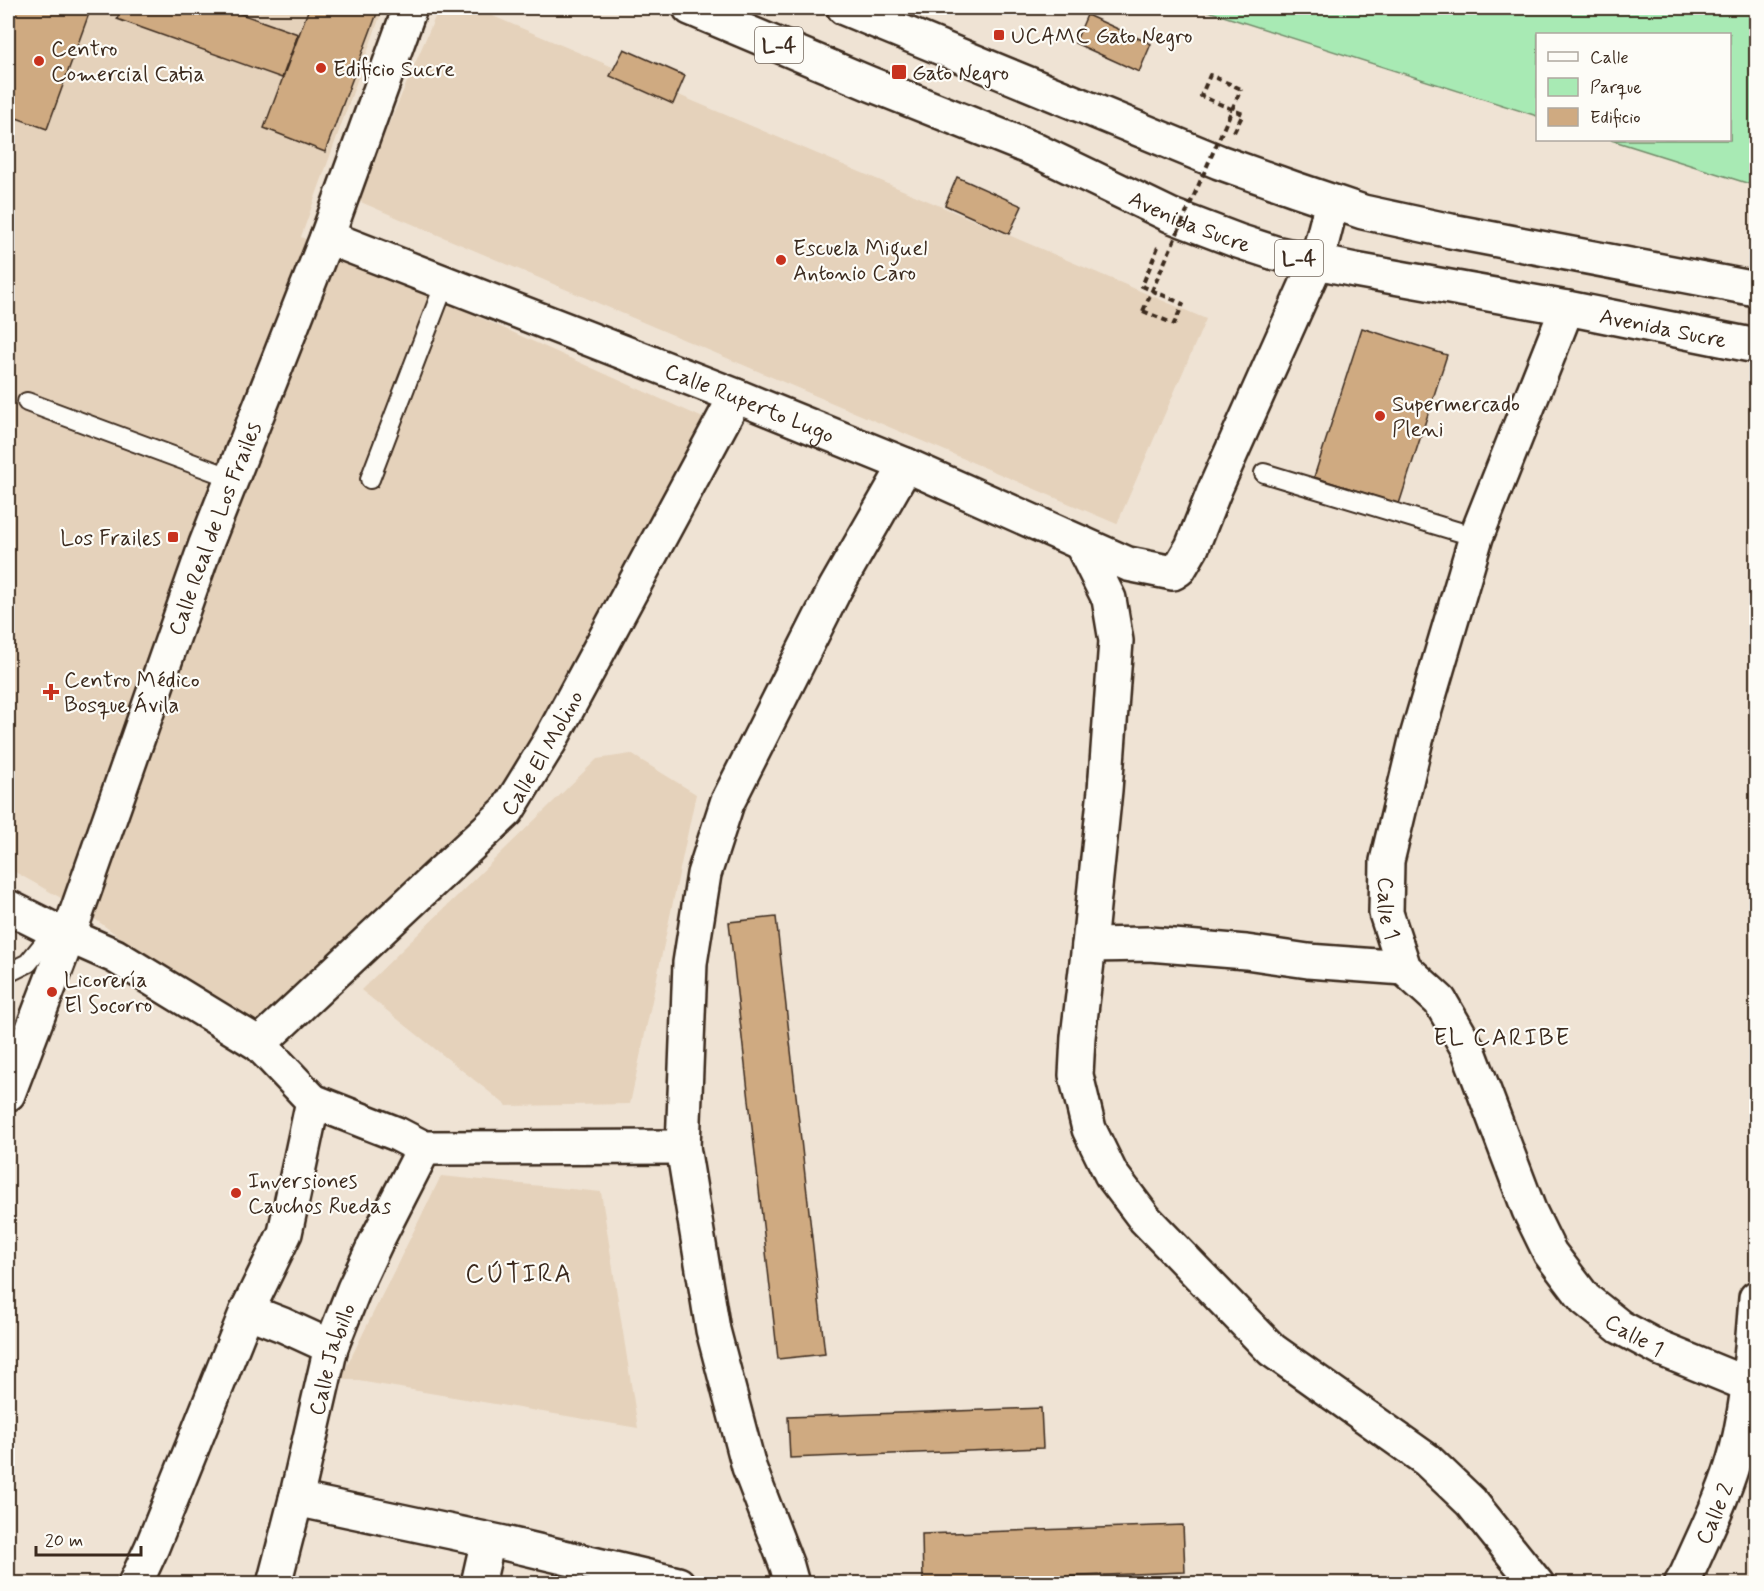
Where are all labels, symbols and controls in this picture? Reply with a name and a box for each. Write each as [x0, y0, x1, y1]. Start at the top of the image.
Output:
place label: UCAMC Gato Negro [1011, 23, 1193, 52]
road number: L-4 [755, 27, 803, 63]
marker: UCAMC Gato Negro [992, 28, 1006, 42]
legend [1536, 33, 1731, 141]
place label: Centro Comercial Catia [51, 36, 205, 89]
text: Calle [1590, 46, 1629, 70]
marker: Centro Comercial Catia [32, 54, 46, 68]
place label: Edificio Sucre [333, 56, 455, 84]
place label: Gato Negro [912, 60, 1009, 89]
marker: Edificio Sucre [314, 61, 328, 75]
marker: Gato Negro [890, 63, 908, 81]
text: Parque [1590, 76, 1642, 100]
text: Edificio [1590, 106, 1641, 130]
street label: Avenida Sucre [1124, 185, 1254, 260]
place label: Escuela Miguel Antonio Caro [793, 235, 927, 288]
road number: L-4 [1275, 240, 1323, 276]
marker: Escuela Miguel Antonio Caro [774, 253, 788, 267]
street label: Avenida Sucre [1597, 303, 1729, 356]
street label: Calle Ruperto Lugo [660, 358, 838, 450]
place label: Supermercado Pleni [1392, 391, 1520, 444]
marker: Supermercado Pleni [1373, 409, 1387, 423]
street label: Calle Real de Los Frailes [163, 418, 269, 640]
place label: Los Frailes [60, 525, 161, 553]
marker: Los Frailes [166, 530, 180, 544]
place label: Centro Médico Bosque Ávila [64, 667, 200, 720]
marker: Centro Médico Bosque Ávila [42, 683, 60, 701]
street label: Calle El Molino [495, 686, 591, 822]
street label: Calle 1 [1370, 877, 1406, 944]
place label: Licorería El Socorro [64, 967, 152, 1020]
marker: Licorería El Socorro [45, 985, 59, 999]
district label: EL CARIBE [1433, 1023, 1571, 1054]
place label: Inversiones Cauchos Ruedas [248, 1168, 392, 1221]
marker: Inversiones Cauchos Ruedas [229, 1186, 243, 1200]
district label: CÚTIRA [465, 1258, 573, 1292]
street label: Calle Jabillo [304, 1300, 363, 1419]
street label: Calle 1 [1598, 1308, 1668, 1364]
street label: Calle 2 [1690, 1479, 1741, 1549]
scale bar [36, 1519, 141, 1557]
text: 20 m [45, 1529, 83, 1553]

